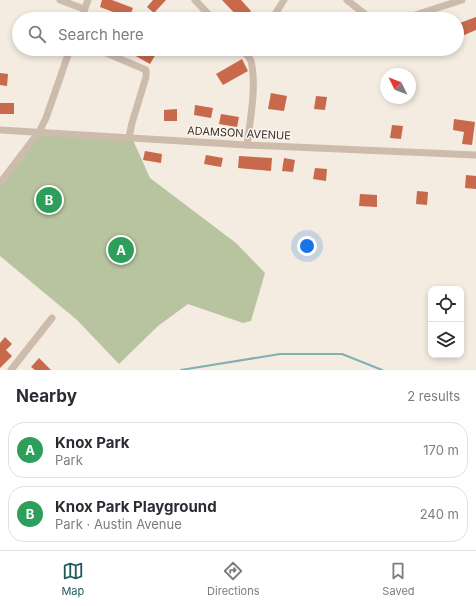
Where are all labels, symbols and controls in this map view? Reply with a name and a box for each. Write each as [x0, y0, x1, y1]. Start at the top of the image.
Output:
search box [12, 12, 464, 56]
icon: search [26, 23, 48, 45]
text: Search here [58, 25, 144, 44]
north arrow [380, 68, 416, 104]
street label: ADAMSON AVENUE [187, 123, 291, 143]
pin: B [36, 185, 62, 215]
pin: A [108, 235, 134, 265]
your location [297, 236, 317, 256]
map controls [428, 286, 464, 358]
button: locate [428, 286, 464, 322]
button: layers [428, 322, 464, 358]
text: Nearby [16, 386, 77, 406]
text: 2 results [407, 388, 460, 404]
text: Knox Park [55, 433, 130, 452]
text: A [25, 442, 35, 458]
text: 170 m [423, 442, 459, 458]
text: Park [55, 452, 83, 468]
text: Knox Park Playground [55, 497, 217, 516]
text: B [26, 506, 34, 522]
text: 240 m [420, 506, 459, 522]
text: Park · Austin Avenue [55, 516, 182, 532]
tab: Map [61, 560, 84, 598]
tab: Directions [207, 560, 260, 598]
tab: Saved [382, 560, 415, 598]

